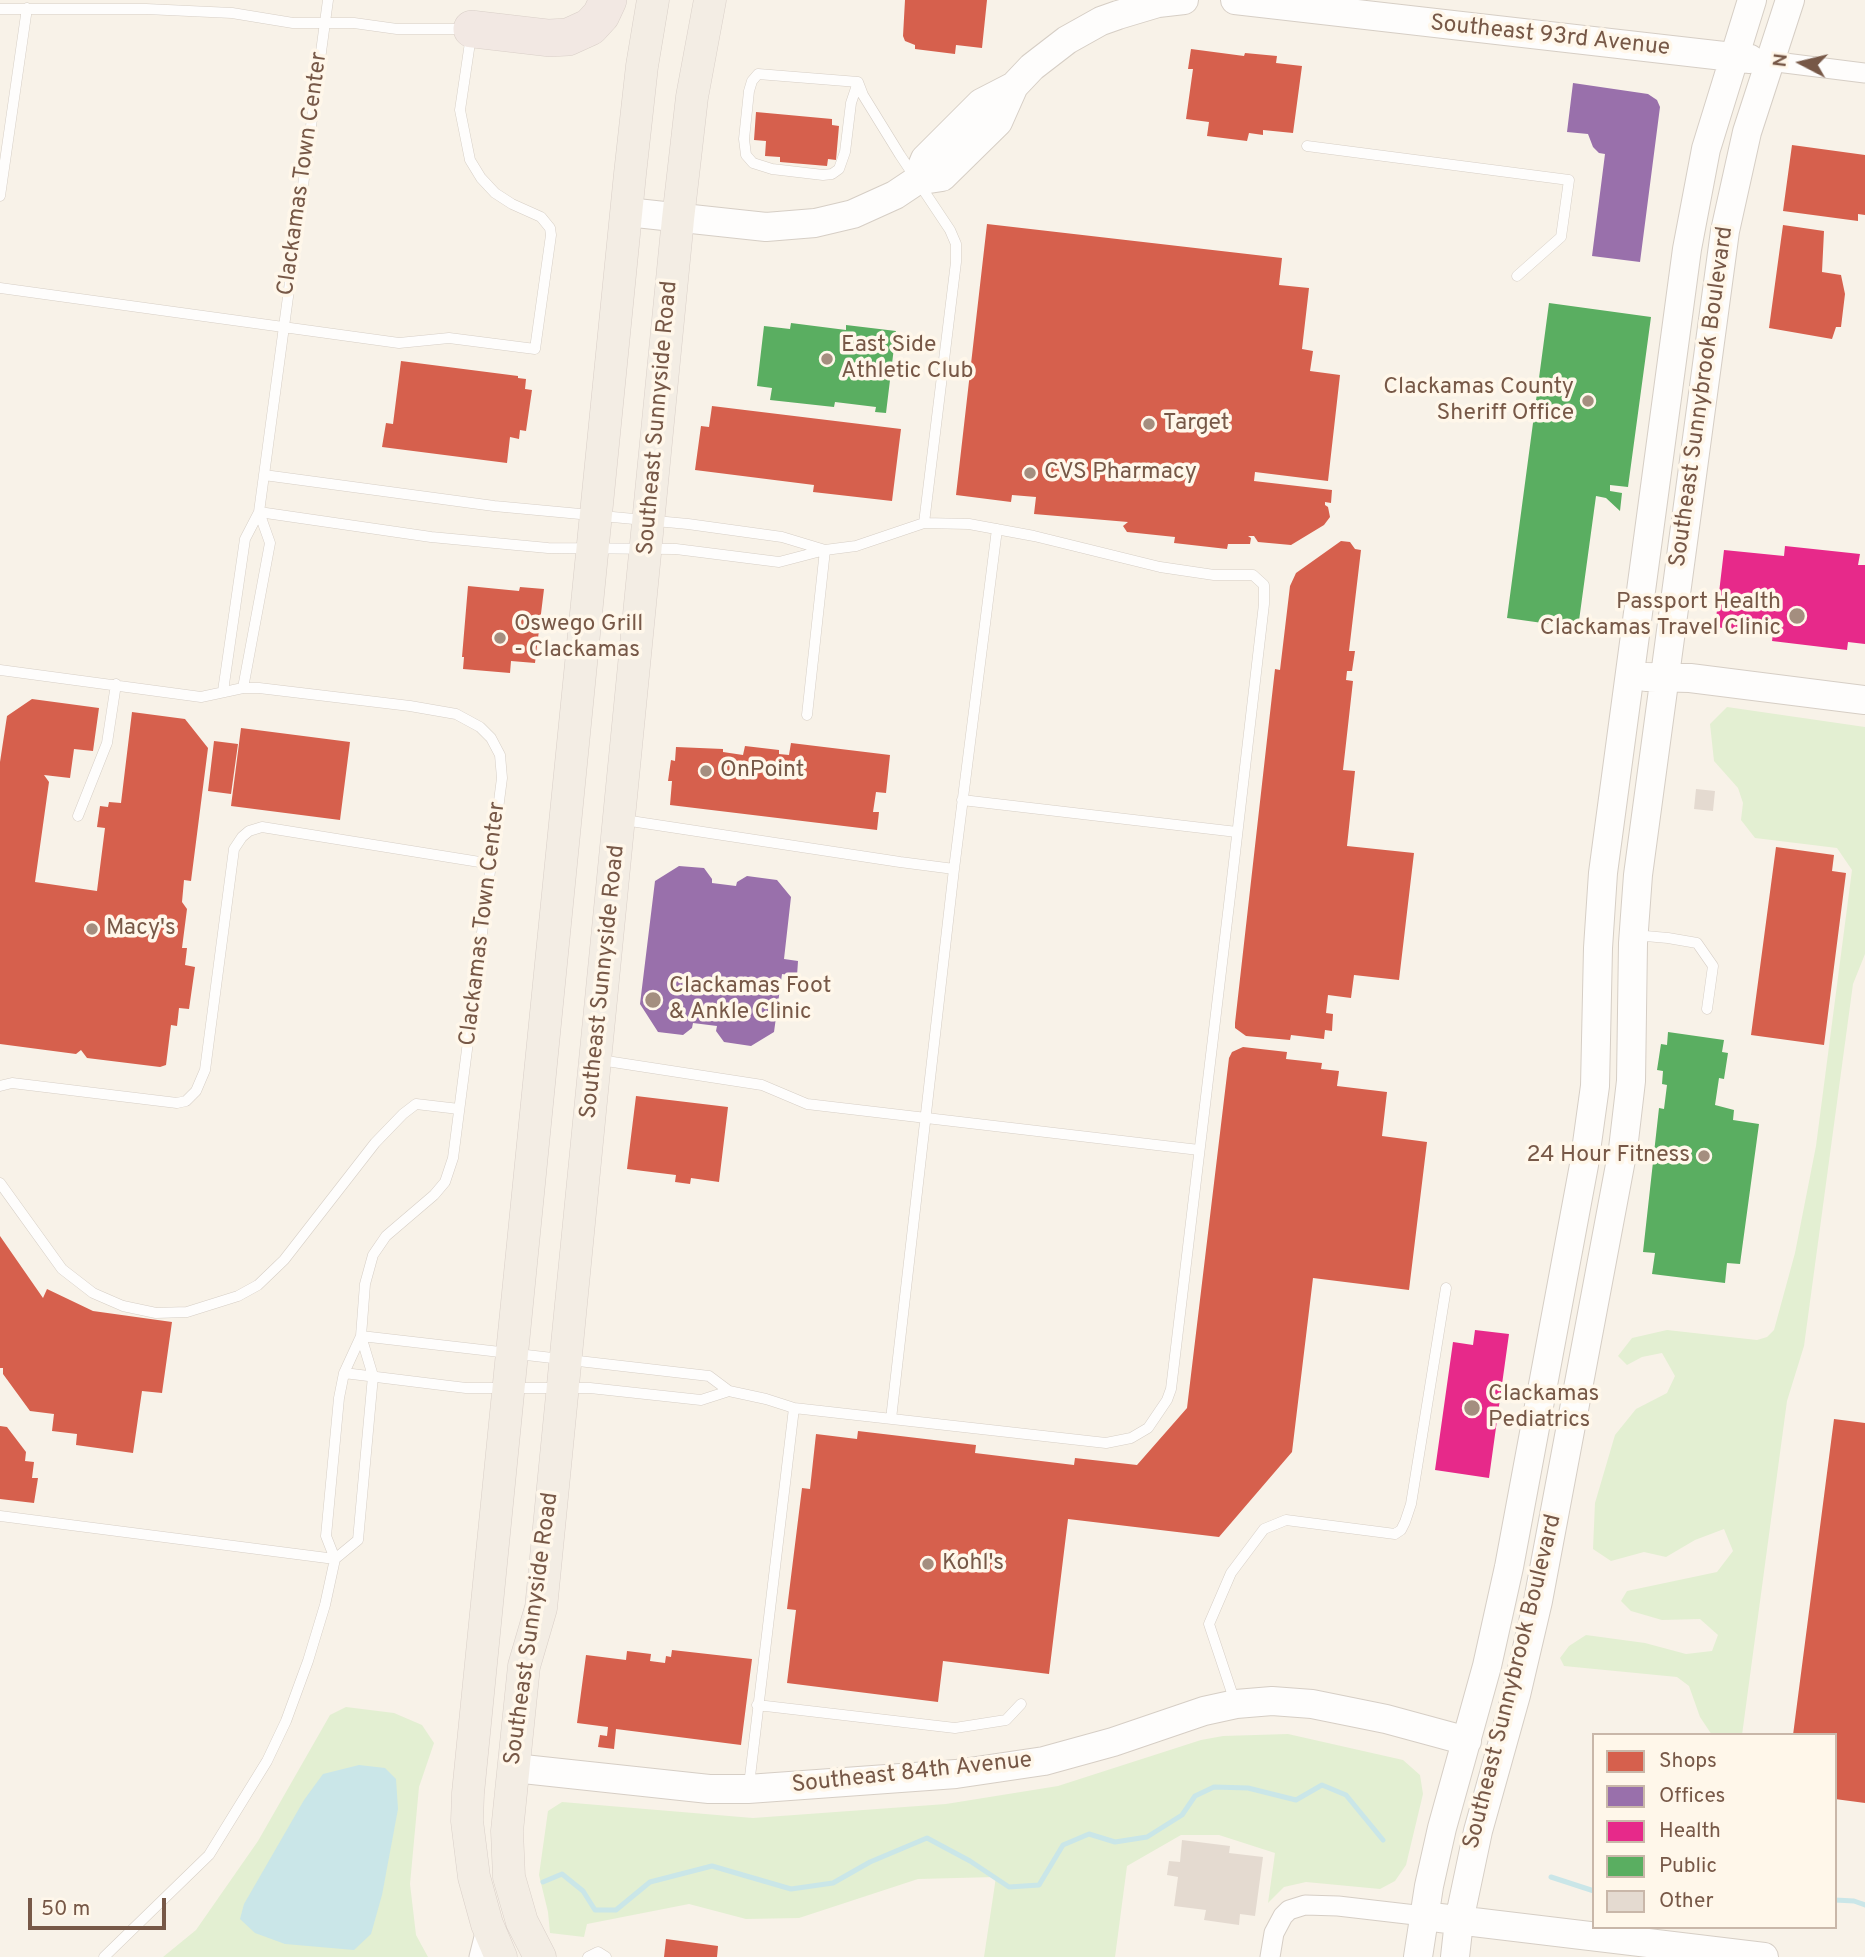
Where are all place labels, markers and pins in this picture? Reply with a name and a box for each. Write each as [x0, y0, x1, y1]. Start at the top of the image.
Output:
place label: East Side Athletic Club [841, 332, 973, 386]
marker: East Side Athletic Club [819, 351, 835, 367]
place label: Clackamas County Sheriff Office [1383, 374, 1574, 428]
marker: Clackamas County Sheriff Office [1580, 393, 1596, 409]
place label: Target [1163, 410, 1229, 438]
marker: Target [1141, 416, 1157, 432]
place label: CVS Pharmacy [1044, 459, 1197, 487]
marker: CVS Pharmacy [1022, 465, 1038, 481]
place label: Passport Health Clackamas Travel Clinic [1540, 589, 1781, 643]
marker: Passport Health Clackamas Travel Clinic [1787, 606, 1807, 626]
place label: Oswego Grill - Clackamas [514, 611, 643, 665]
marker: Oswego Grill - Clackamas [492, 630, 508, 646]
place label: OnPoint [720, 757, 804, 785]
marker: OnPoint [698, 763, 714, 779]
place label: Macy's [106, 915, 176, 943]
marker: Macy's [84, 921, 100, 937]
place label: Clackamas Foot & Ankle Clinic [669, 973, 831, 1027]
marker: Clackamas Foot & Ankle Clinic [643, 990, 663, 1010]
place label: 24 Hour Fitness [1526, 1142, 1690, 1170]
marker: 24 Hour Fitness [1696, 1148, 1712, 1164]
place label: Clackamas Pediatrics [1488, 1381, 1599, 1435]
marker: Clackamas Pediatrics [1462, 1398, 1482, 1418]
place label: Kohl's [942, 1550, 1004, 1578]
marker: Kohl's [920, 1556, 936, 1572]

